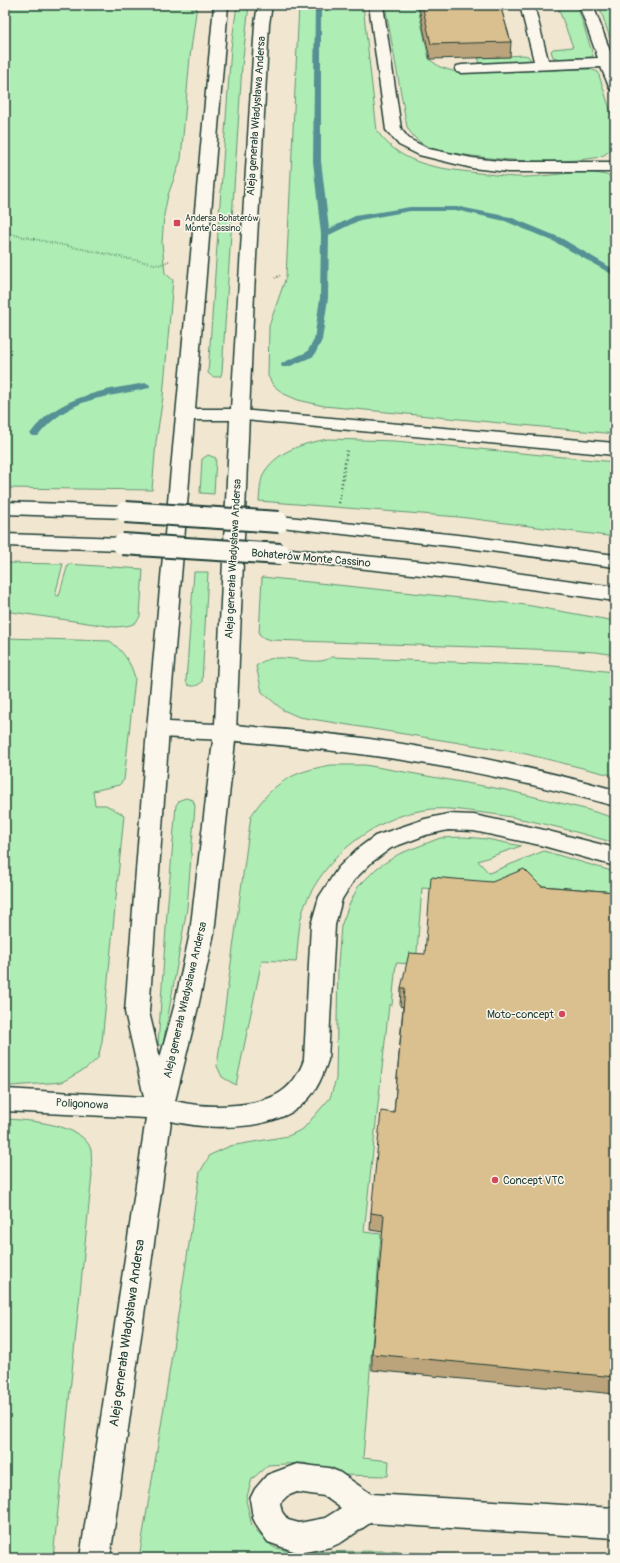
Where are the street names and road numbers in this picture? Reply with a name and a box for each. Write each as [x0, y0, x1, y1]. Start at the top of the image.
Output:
street label: Aleja generała Władysława Andersa [244, 36, 268, 196]
street label: Aleja generała Władysława Andersa [222, 479, 244, 639]
street label: Bohaterów Monte Cassino [251, 546, 371, 570]
street label: Aleja generała Władysława Andersa [161, 921, 209, 1079]
street label: Poligonowa [55, 1096, 109, 1112]
street label: Aleja generała Władysława Andersa [106, 1238, 148, 1428]

